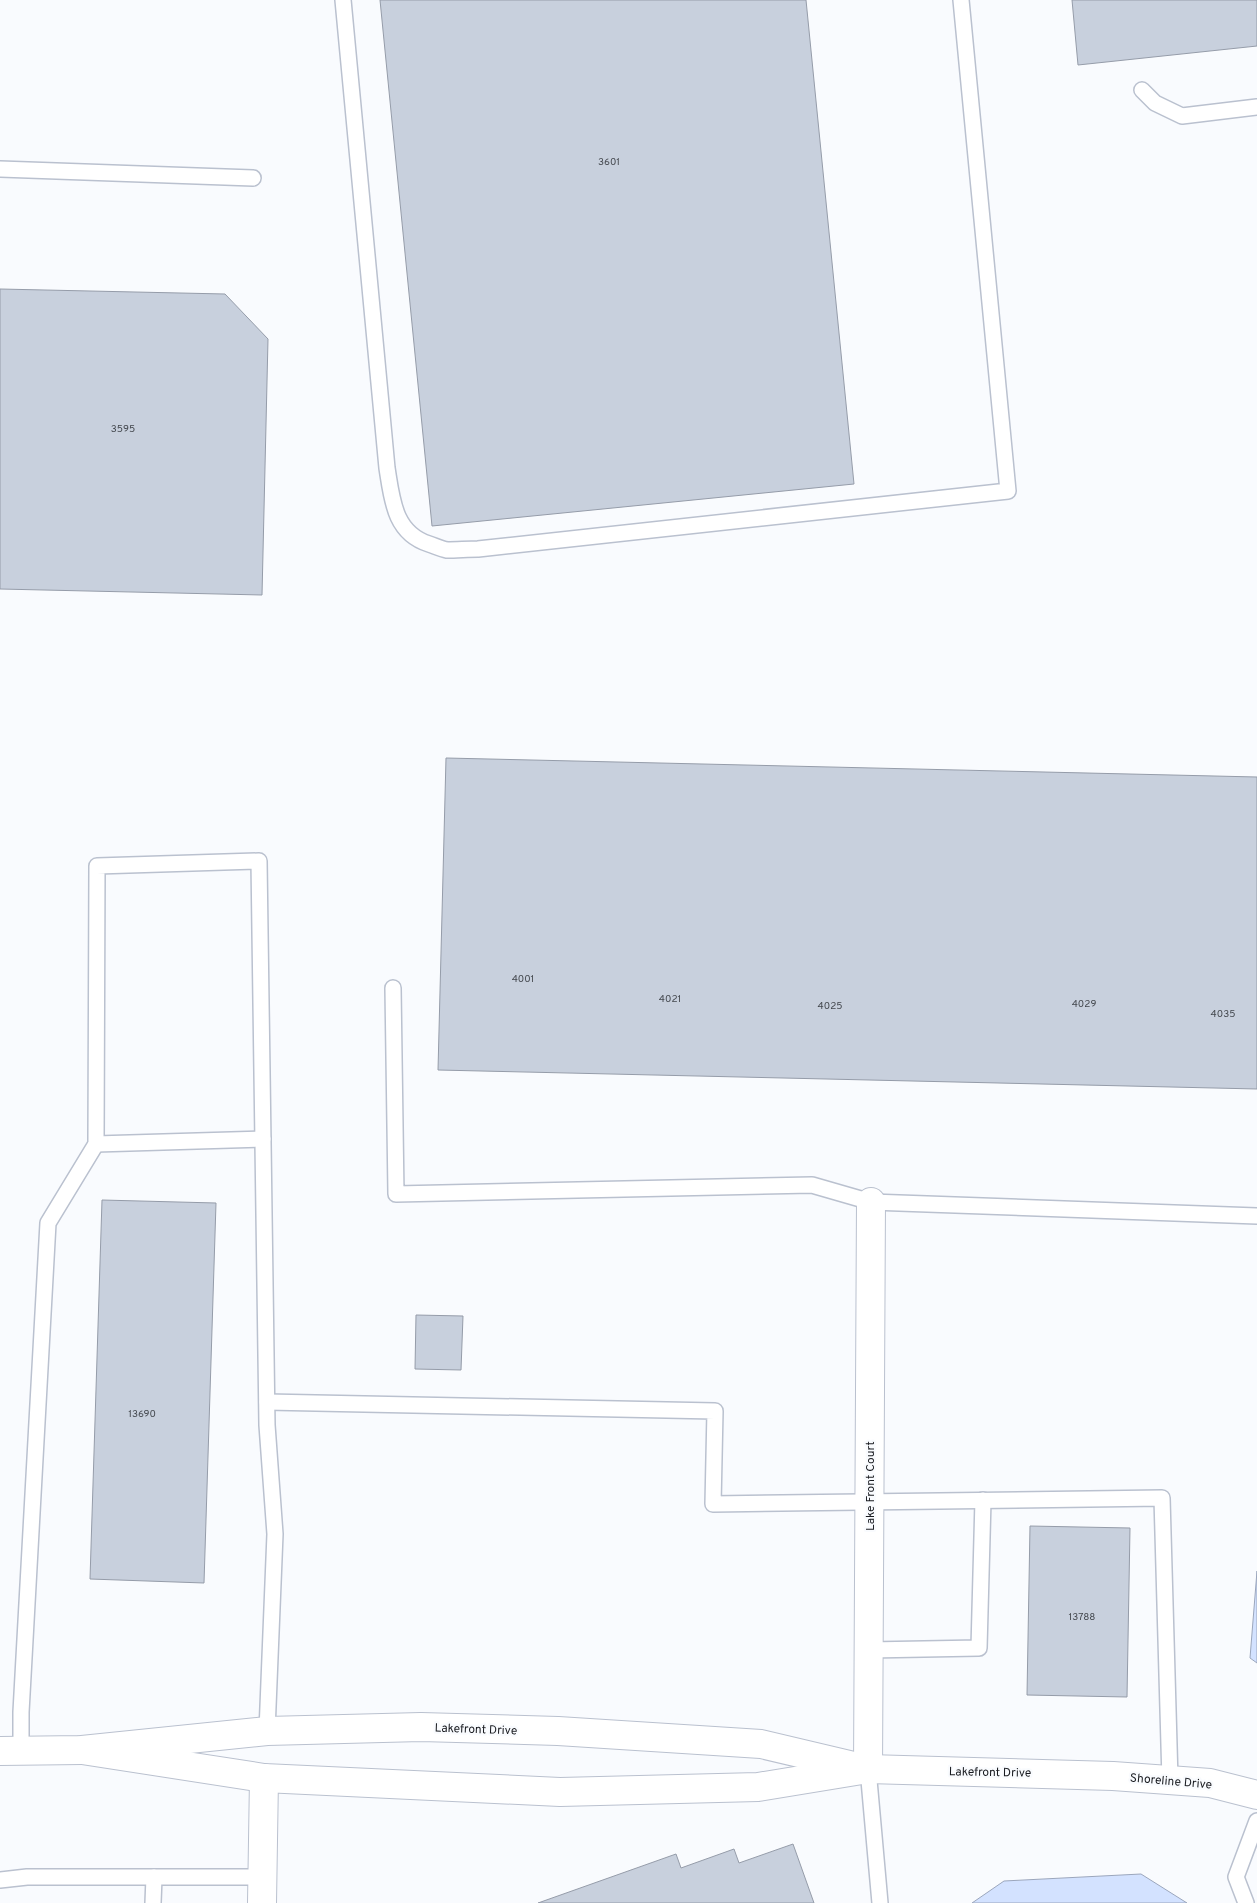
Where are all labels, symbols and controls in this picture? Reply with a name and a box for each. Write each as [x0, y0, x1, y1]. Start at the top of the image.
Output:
house number: 3601 [598, 156, 620, 169]
house number: 3595 [111, 423, 135, 436]
house number: 4001 [512, 973, 534, 986]
house number: 4021 [659, 993, 681, 1006]
house number: 4029 [1072, 998, 1096, 1011]
house number: 4025 [818, 1000, 842, 1013]
house number: 4035 [1211, 1008, 1235, 1021]
house number: 13690 [128, 1408, 156, 1421]
street label: Lake Front Court [863, 1441, 879, 1531]
house number: 13788 [1069, 1611, 1095, 1624]
street label: Lakefront Drive [434, 1721, 518, 1739]
street label: Lakefront Drive [949, 1764, 1031, 1782]
street label: Shoreline Drive [1129, 1770, 1213, 1794]

